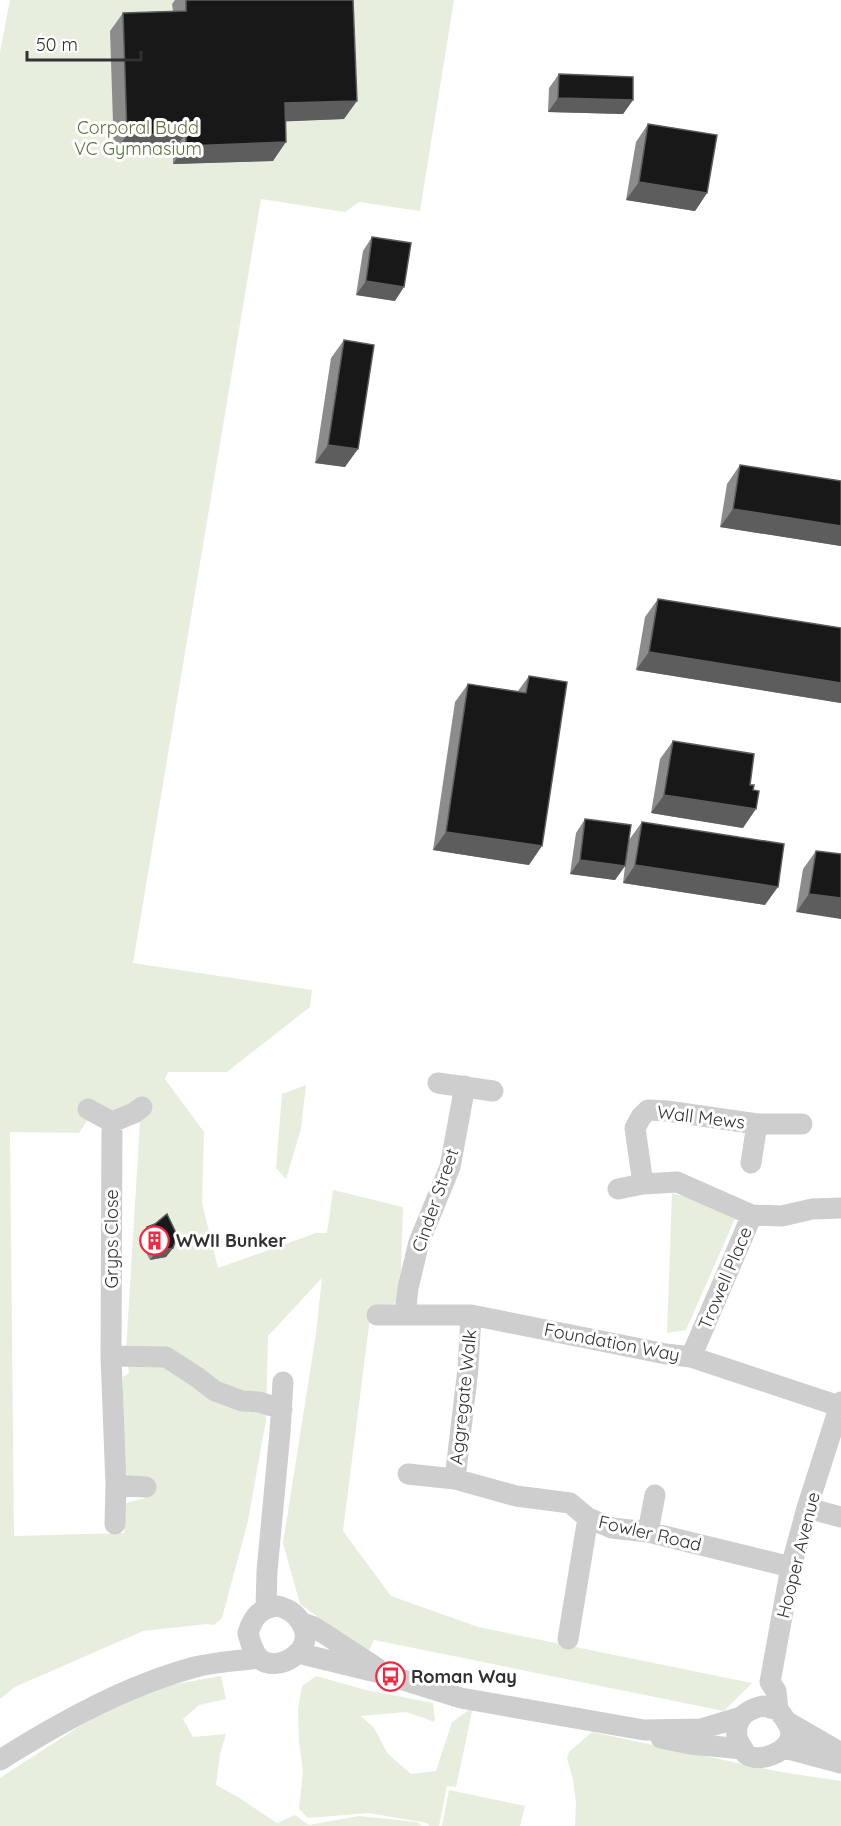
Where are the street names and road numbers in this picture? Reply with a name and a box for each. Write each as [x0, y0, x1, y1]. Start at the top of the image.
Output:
street label: Wall Mews [656, 1100, 746, 1134]
street label: Cinder Street [407, 1145, 463, 1255]
street label: Gryps Close [100, 1189, 123, 1289]
street label: Trowell Place [693, 1223, 757, 1333]
street label: Foundation Way [542, 1318, 682, 1366]
street label: Aggregate Walk [444, 1328, 482, 1466]
street label: Hooper Avenue [771, 1490, 825, 1620]
street label: Fowler Road [596, 1510, 704, 1556]

